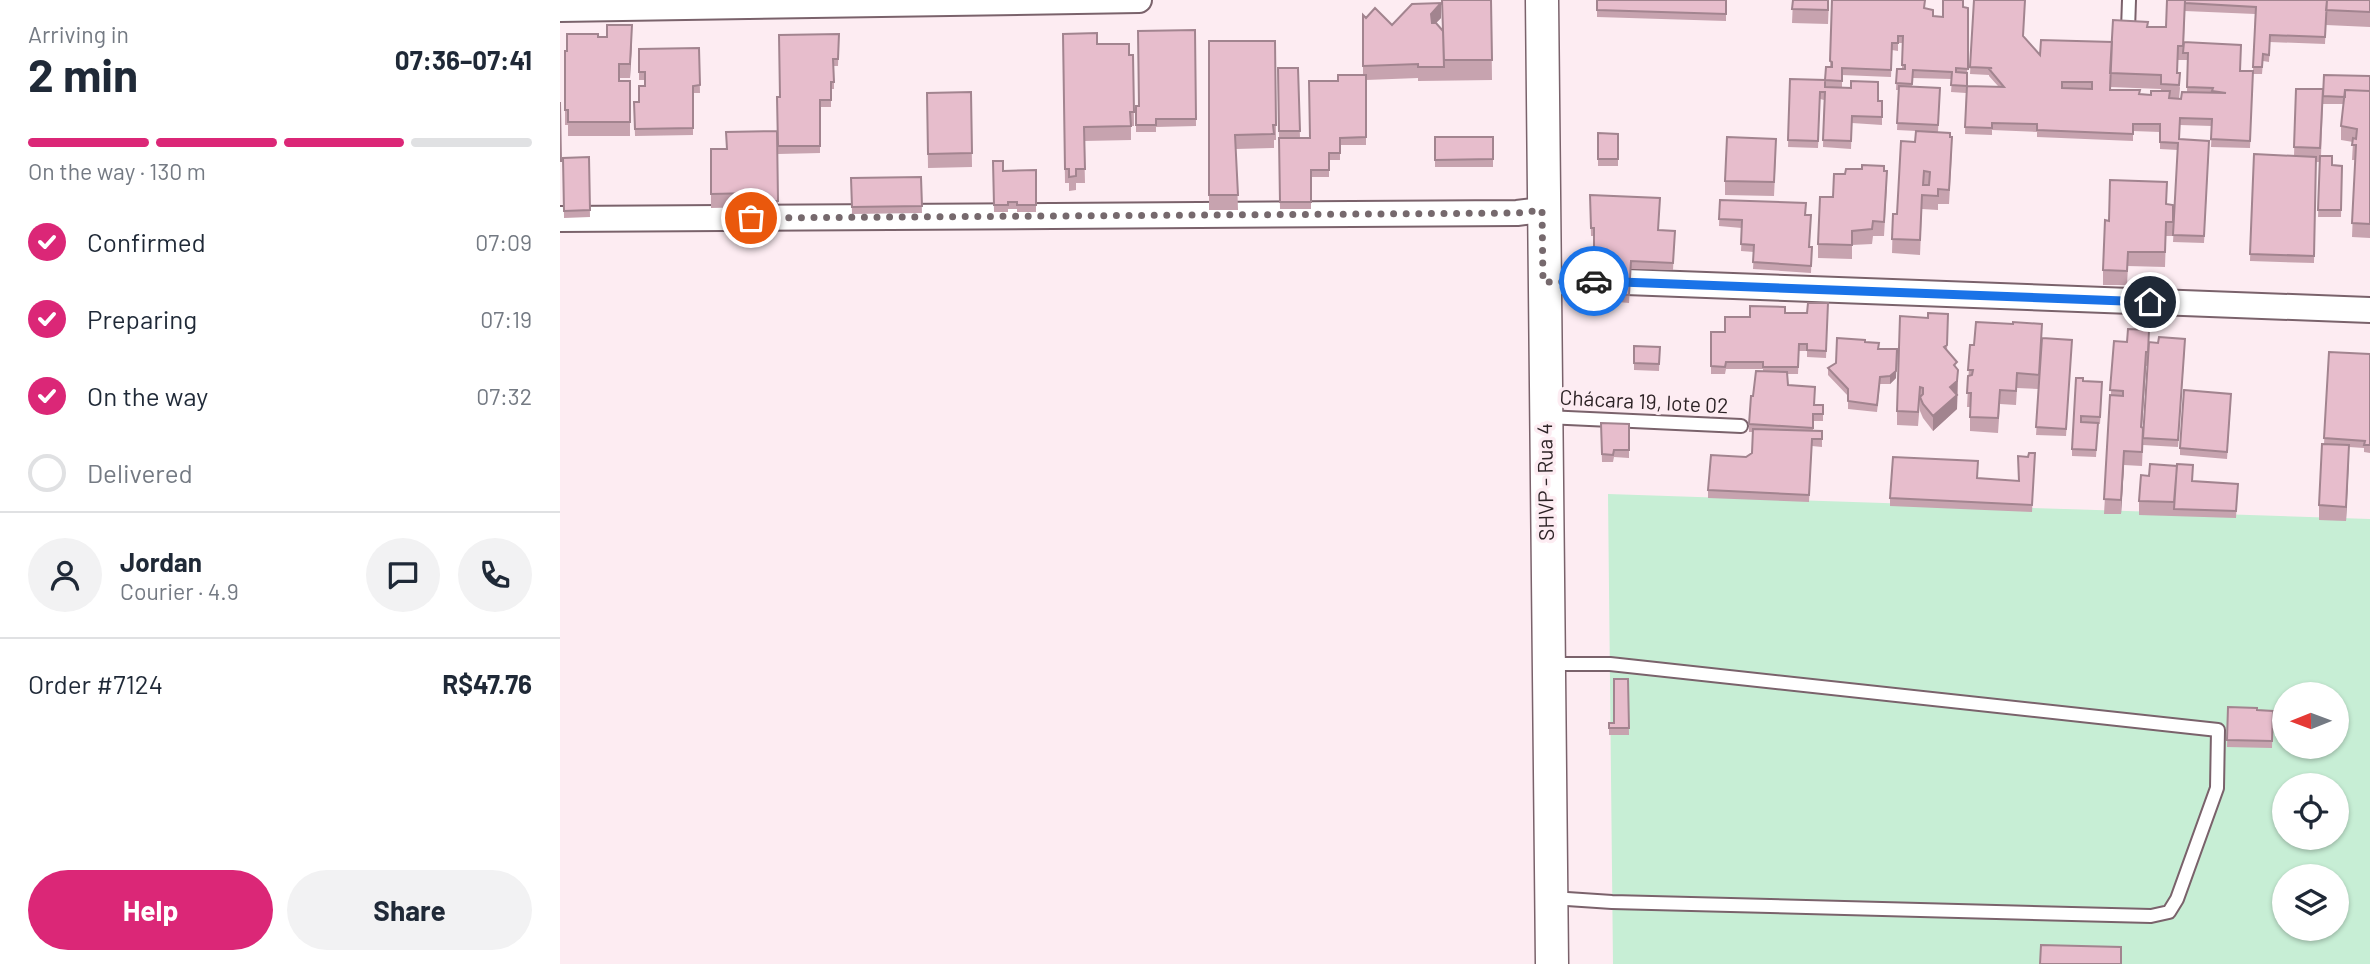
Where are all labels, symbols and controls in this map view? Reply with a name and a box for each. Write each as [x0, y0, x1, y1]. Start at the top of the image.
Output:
text: Arriving in [28, 20, 129, 48]
text: 07:36–07:41 [395, 44, 532, 75]
text: 2 min [28, 46, 138, 101]
text: On the way · 130 m [28, 157, 206, 185]
pin [721, 188, 781, 248]
icon: bag [732, 199, 770, 237]
icon: check [28, 223, 66, 261]
text: Confirmed [87, 226, 206, 257]
text: 07:09 [475, 228, 532, 256]
courier [1559, 246, 1629, 316]
icon: car [1575, 262, 1613, 300]
pin [2120, 272, 2180, 332]
icon: home [2131, 283, 2169, 321]
icon: check [28, 300, 66, 338]
text: Preparing [87, 303, 197, 334]
text: 07:19 [480, 305, 532, 333]
icon: check [28, 377, 66, 415]
text: On the way [87, 380, 208, 411]
text: 07:32 [476, 382, 532, 410]
street label: Chácara 19, lote 02 [1559, 384, 1729, 417]
street label: SHVP - Rua 4 [1531, 423, 1558, 541]
text: Delivered [87, 457, 193, 488]
button: person [28, 538, 102, 612]
button: chat [366, 538, 440, 612]
button: phone [458, 538, 532, 612]
text: Jordan [120, 546, 202, 577]
text: Courier · 4.9 [120, 577, 239, 605]
text: Order #7124 [28, 668, 163, 699]
text: R$47.76 [442, 668, 532, 699]
north arrow [2272, 682, 2348, 760]
map controls [2272, 682, 2349, 941]
button: locate [2272, 773, 2349, 850]
button: layers [2272, 864, 2349, 941]
button: Help [28, 870, 273, 950]
button: Share [287, 870, 532, 950]

